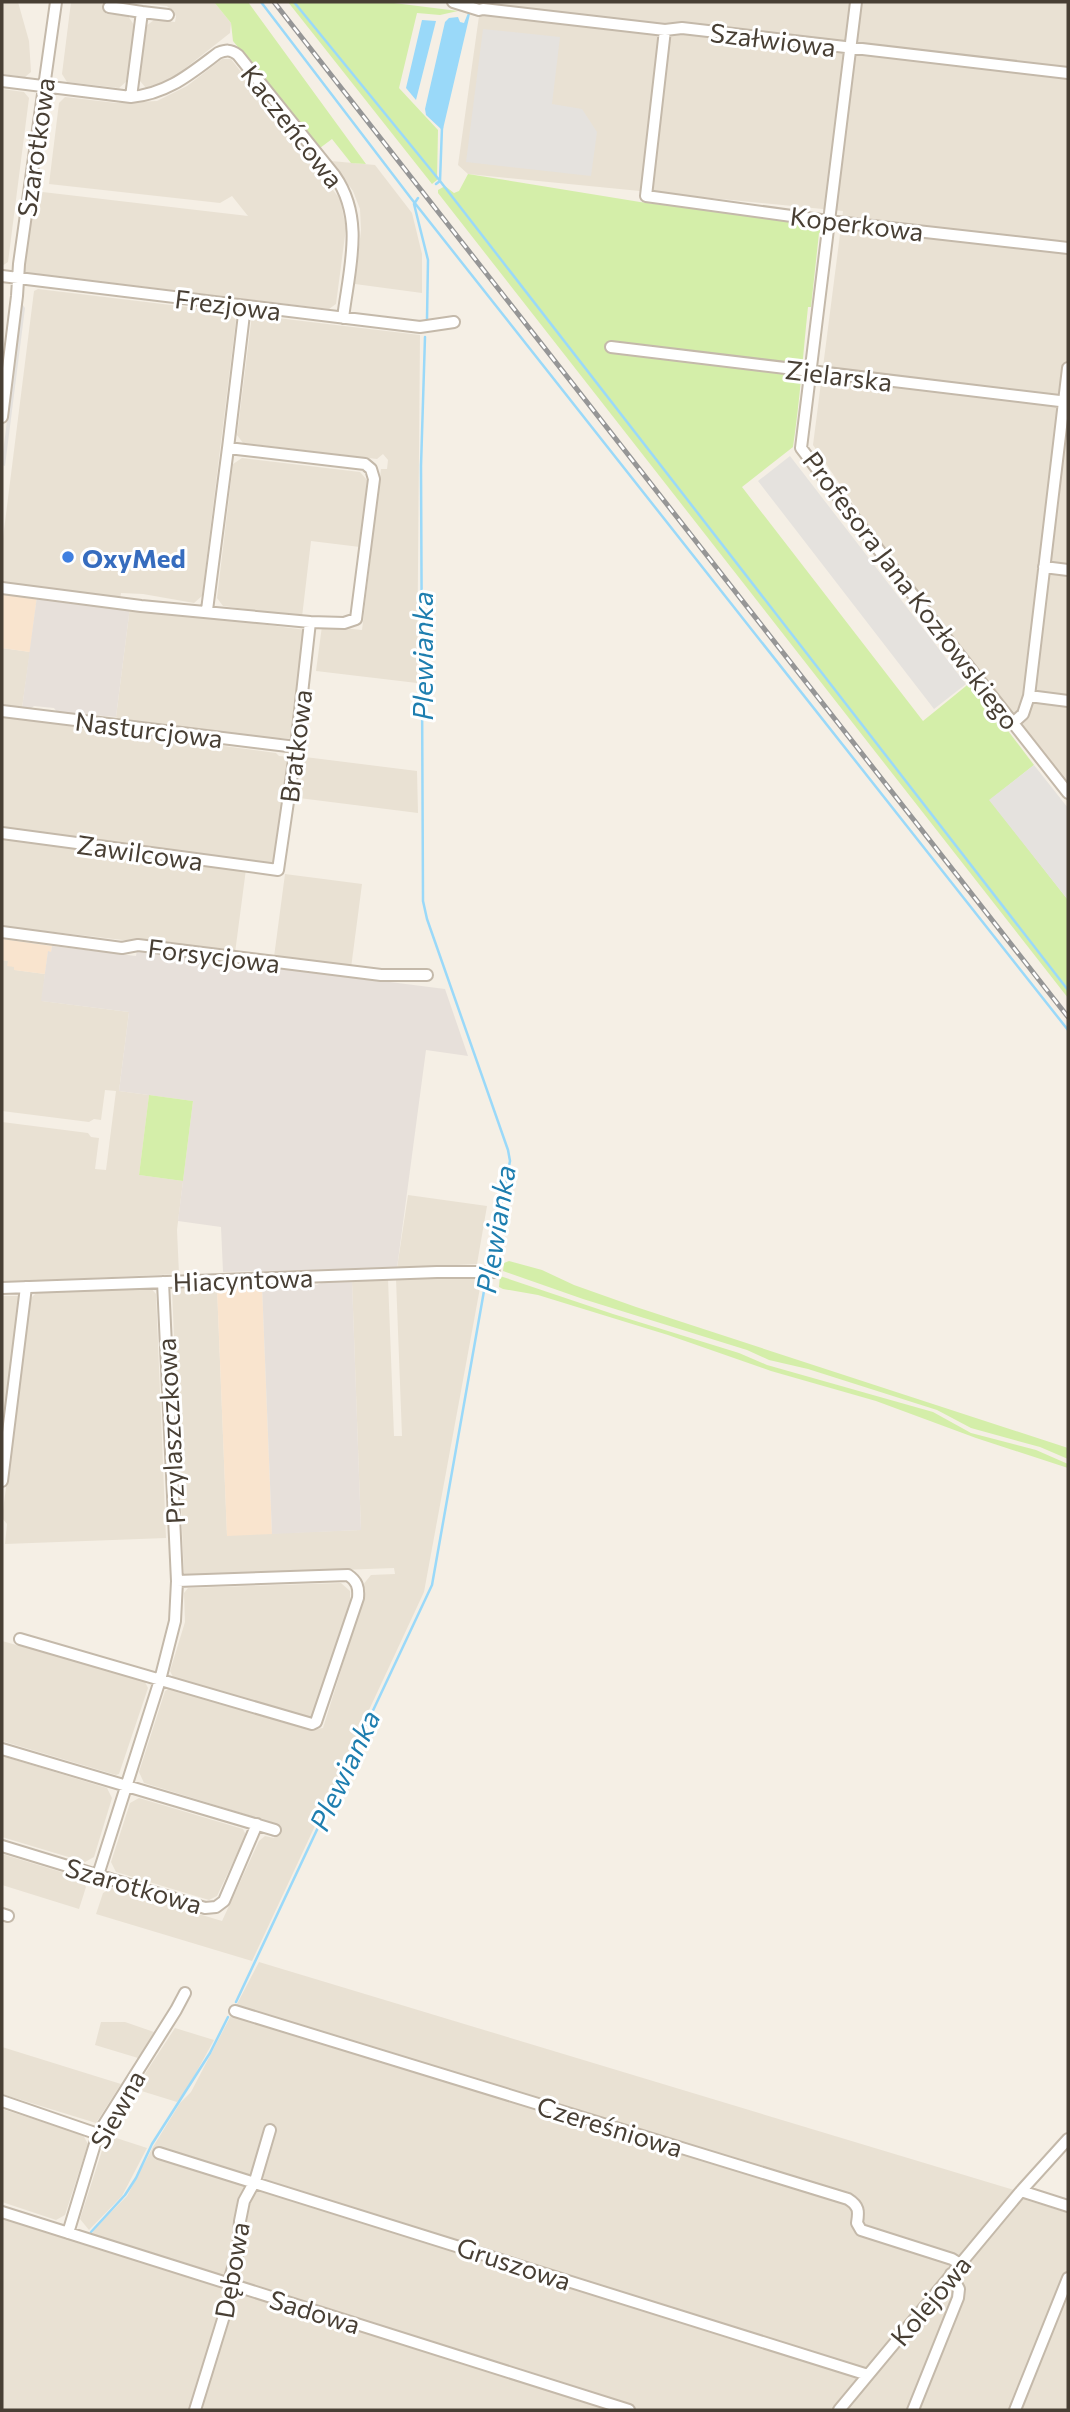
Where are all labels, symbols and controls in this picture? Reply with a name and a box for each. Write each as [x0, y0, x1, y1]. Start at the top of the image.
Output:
street label: Szałwiowa [708, 16, 838, 62]
street label: Kaczeńcowa [235, 58, 351, 194]
street label: Szarotkowa [10, 75, 60, 219]
street label: Koperkowa [788, 199, 926, 247]
street label: Frezjowa [173, 282, 283, 326]
street label: Zielarska [784, 353, 894, 397]
street label: Profesora Jana Kozłowskiego [797, 445, 1027, 735]
place label: OxyMed [82, 542, 186, 573]
marker: OxyMed [60, 549, 76, 565]
water label: Plewianka [405, 591, 439, 721]
street label: Bratkowa [273, 688, 317, 804]
street label: Nasturcjowa [73, 705, 225, 753]
street label: Zawilcowa [75, 828, 205, 876]
street label: Forsycjowa [146, 932, 282, 978]
water label: Plewianka [468, 1163, 522, 1295]
street label: Hiacyntowa [172, 1261, 314, 1297]
street label: Przylaszczkowa [150, 1337, 190, 1525]
water label: Plewianka [301, 1704, 387, 1836]
street label: Szarotkowa [62, 1851, 206, 1919]
street label: Siewna [83, 2064, 151, 2154]
street label: Czereśniowa [533, 2089, 687, 2163]
street label: Dębowa [207, 2219, 255, 2321]
street label: Gruszowa [453, 2230, 575, 2296]
street label: Kolejowa [883, 2249, 977, 2351]
street label: Sadowa [266, 2283, 364, 2339]

